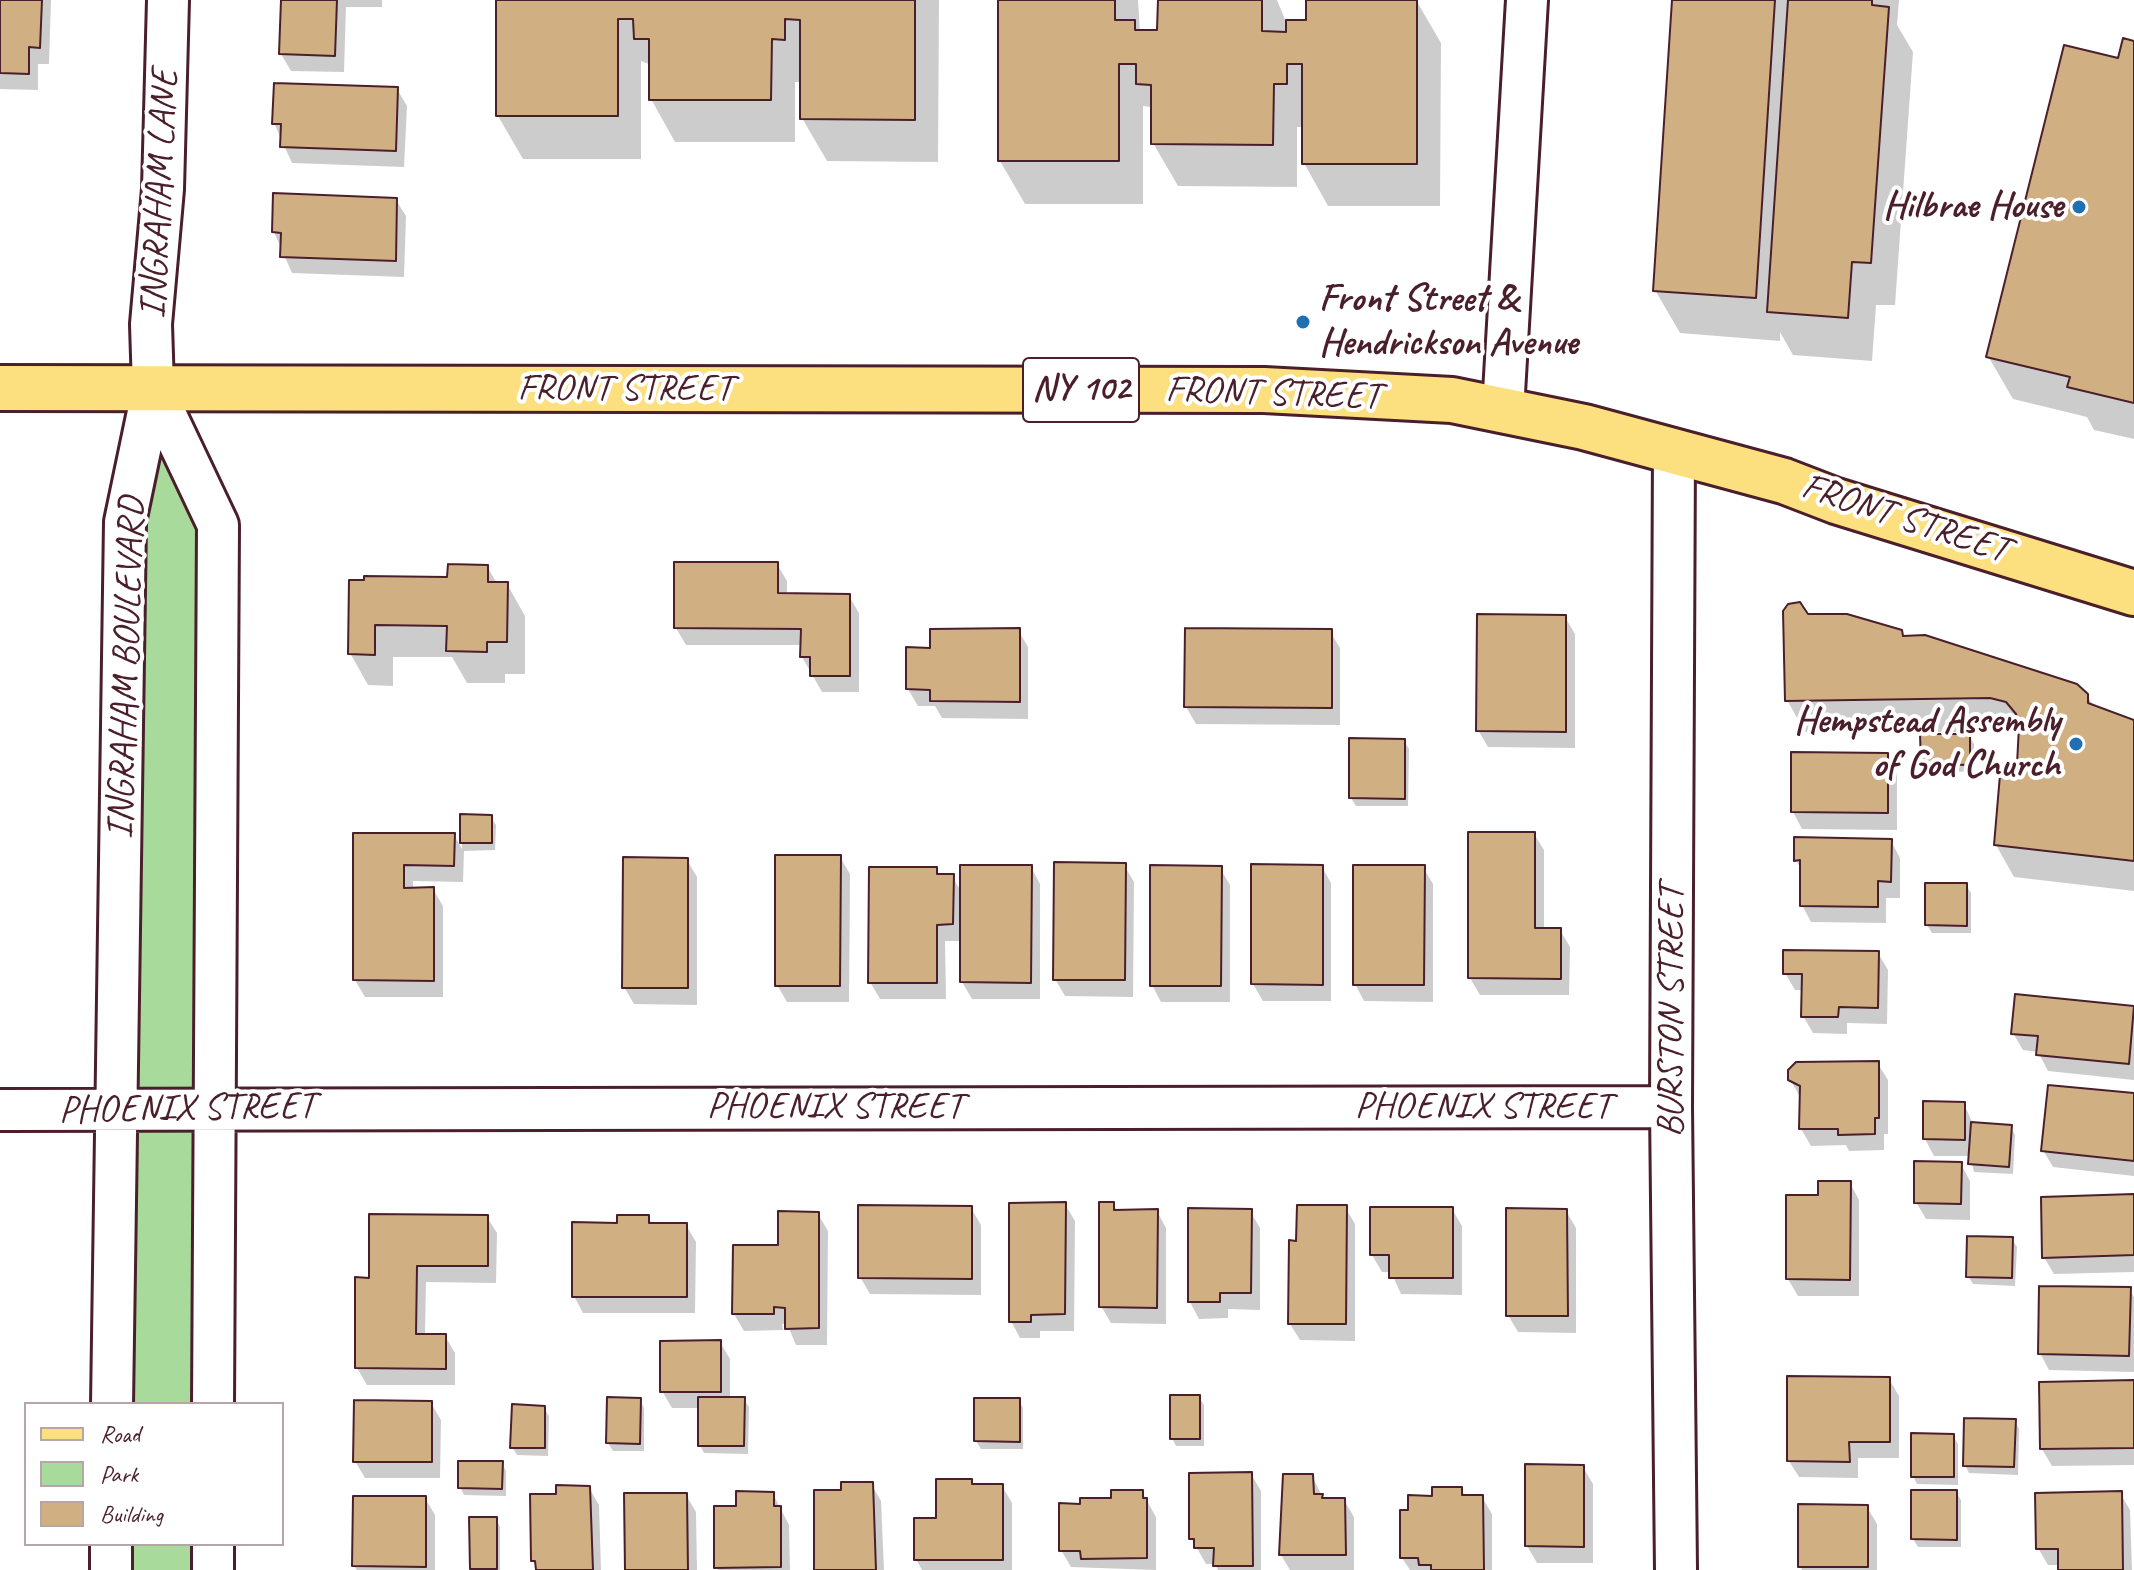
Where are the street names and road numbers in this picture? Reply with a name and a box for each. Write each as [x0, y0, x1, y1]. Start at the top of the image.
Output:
street label: INGRAHAM LANE [131, 68, 189, 320]
road number: NY 102 [1023, 358, 1139, 422]
street label: FRONT STREET [517, 366, 733, 412]
street label: FRONT STREET [1165, 367, 1381, 421]
street label: FRONT STREET [1796, 464, 2014, 574]
street label: INGRAHAM BOULEVARD [98, 496, 156, 840]
street label: BURSTON STREET [1649, 885, 1695, 1137]
street label: PHOENIX STREET [58, 1084, 316, 1134]
street label: PHOENIX STREET [707, 1084, 963, 1130]
street label: PHOENIX STREET [1355, 1084, 1611, 1130]

